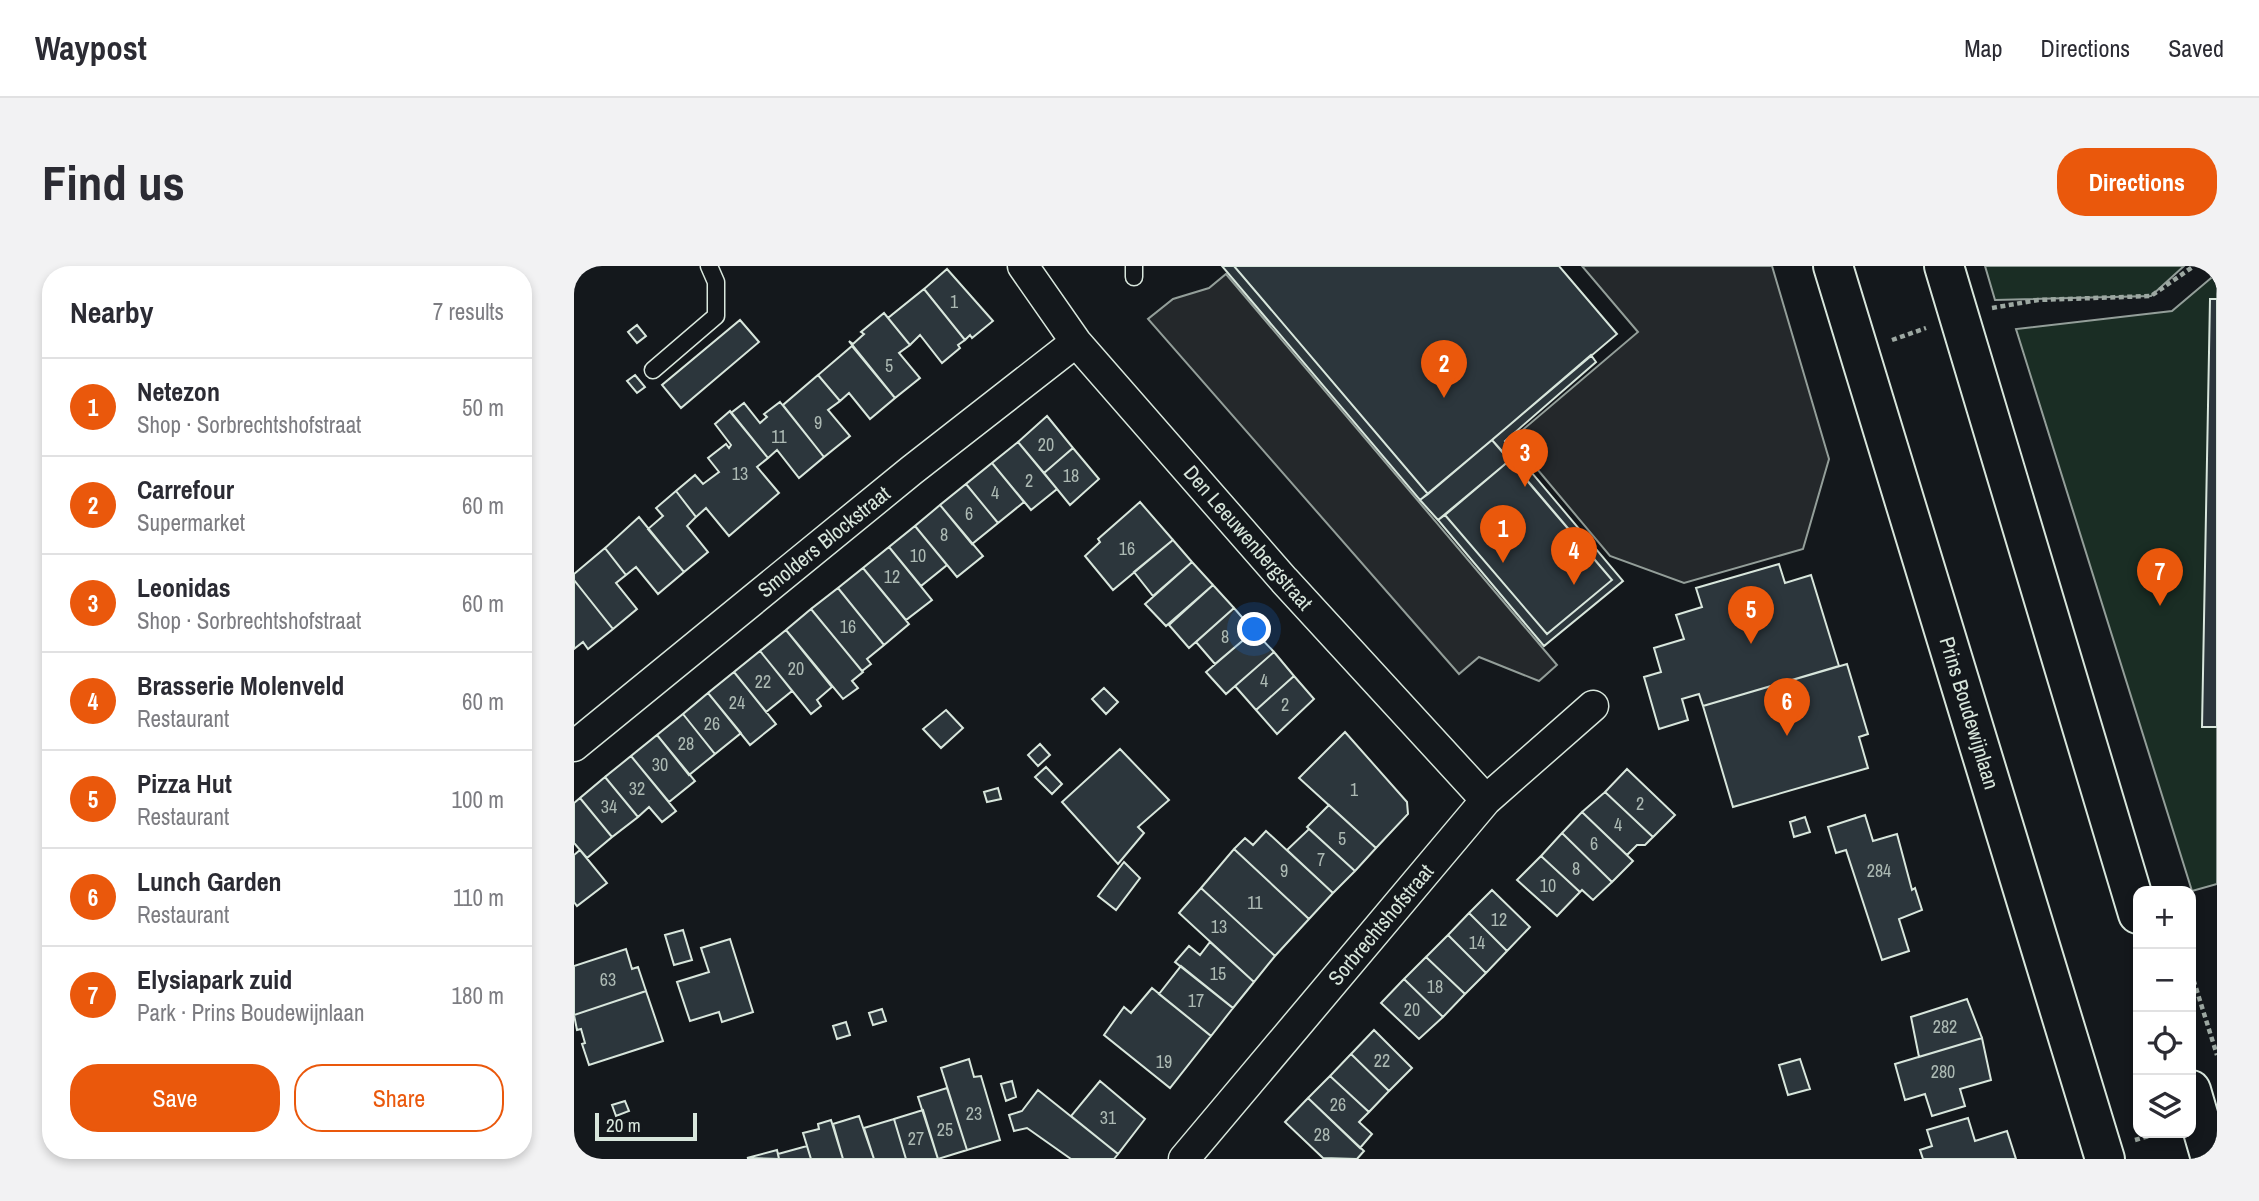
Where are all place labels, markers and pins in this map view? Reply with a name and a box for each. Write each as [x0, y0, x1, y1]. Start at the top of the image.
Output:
pin: 2 [1421, 340, 1467, 398]
pin: 3 [1502, 429, 1548, 487]
pin: 1 [1480, 505, 1526, 563]
pin: 4 [1551, 527, 1597, 585]
pin: 7 [2137, 548, 2183, 606]
pin: 5 [1728, 586, 1774, 644]
pin: 6 [1764, 678, 1810, 736]

